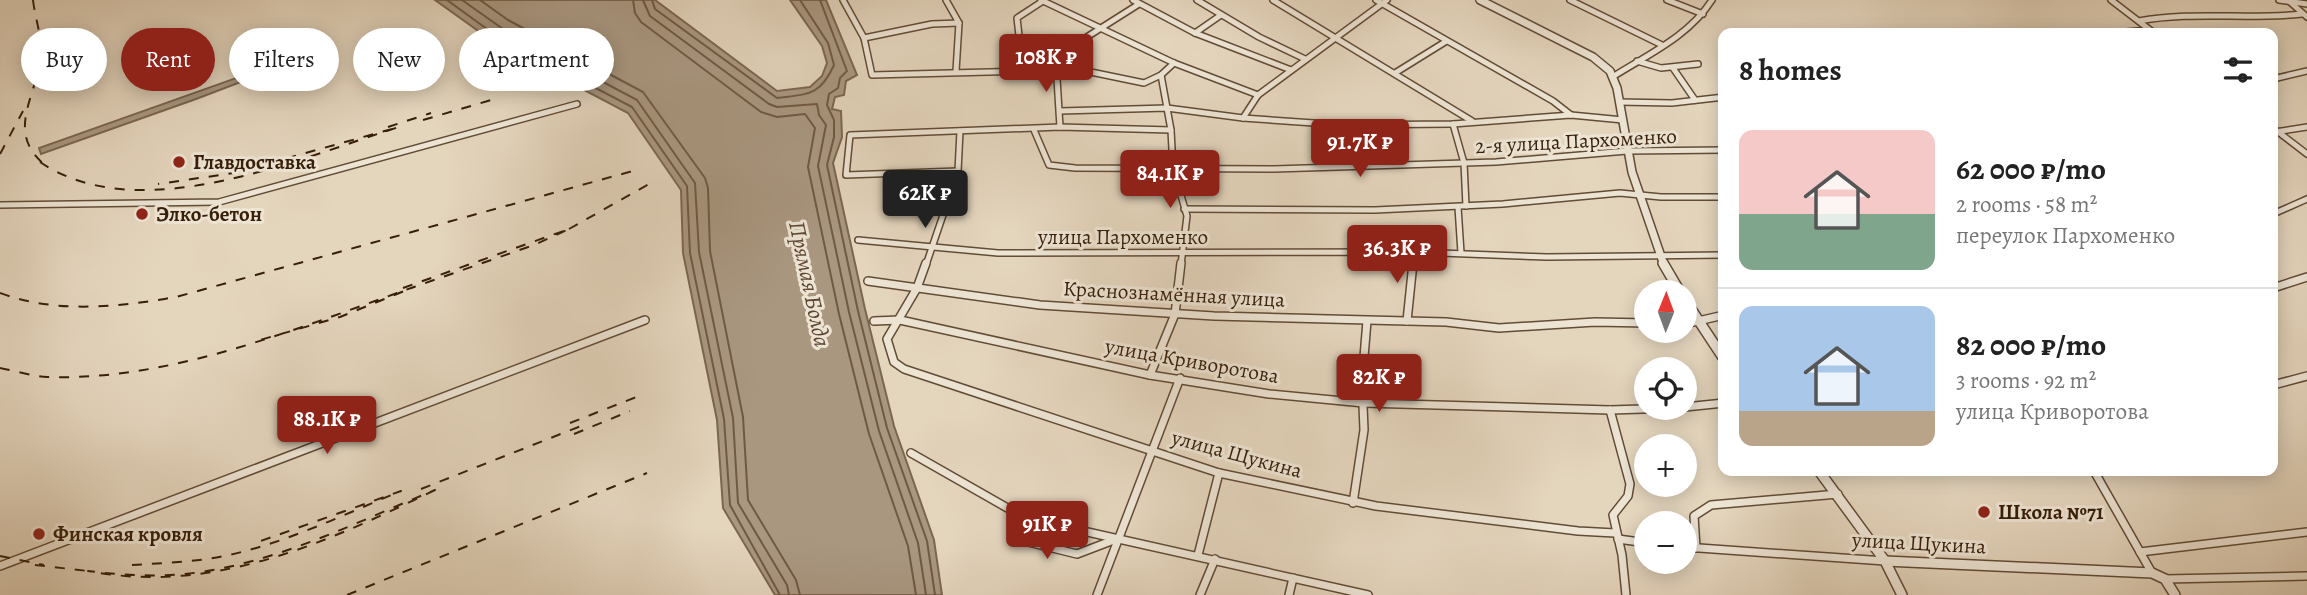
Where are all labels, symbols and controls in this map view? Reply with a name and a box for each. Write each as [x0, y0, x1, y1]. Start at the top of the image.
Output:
chip: Buy [21, 28, 107, 91]
chip: Rent [121, 28, 215, 91]
chip: Filters [229, 28, 339, 91]
chip: New [353, 28, 445, 91]
chip: Apartment [459, 28, 614, 91]
pin: 108K ₽ [989, 34, 1103, 94]
text: 108K ₽ [1015, 41, 1077, 72]
text: 8 homes [1739, 50, 1842, 90]
icon: filters [2219, 51, 2257, 89]
pin: 91.7K ₽ [1295, 120, 1425, 179]
street label: 2-я улица Пархоменко [1474, 122, 1678, 160]
text: 91.7K ₽ [1327, 126, 1393, 157]
place label: Главдоставка [193, 148, 316, 176]
text: 62 000 ₽/mo [1956, 149, 2106, 189]
pin: 84.1K ₽ [1105, 150, 1235, 210]
marker: Главдоставка [171, 154, 187, 170]
text: 84.1K ₽ [1136, 157, 1204, 188]
icon: home [1795, 158, 1879, 242]
pin: 62K ₽ [876, 170, 974, 230]
text: 62K ₽ [899, 177, 951, 208]
text: 2 rooms · 58 m² [1956, 189, 2097, 220]
place label: Элко-бетон [156, 200, 262, 228]
marker: Элко-бетон [134, 206, 150, 222]
water label: Прямая Болда [781, 218, 838, 350]
text: переулок Пархоменко [1956, 220, 2175, 251]
street label: улица Пархоменко [1037, 223, 1208, 251]
pin: 36.3K ₽ [1332, 226, 1462, 285]
text: 36.3K ₽ [1363, 232, 1431, 263]
street label: Краснознамённая улица [1062, 274, 1286, 314]
north arrow [1634, 280, 1698, 343]
map controls [1634, 280, 1697, 574]
text: 82 000 ₽/mo [1956, 325, 2106, 365]
street label: улица Криворотова [1102, 332, 1281, 390]
icon: home [1795, 334, 1879, 418]
pin: 82K ₽ [1330, 354, 1428, 414]
button: locate [1634, 357, 1697, 420]
text: 82K ₽ [1353, 361, 1405, 392]
text: 3 rooms · 92 m² [1956, 365, 2096, 396]
pin: 88.1K ₽ [262, 396, 392, 456]
text: улица Криворотова [1956, 396, 2149, 427]
text: 88.1K ₽ [293, 403, 361, 434]
street label: улица Щукина [1168, 423, 1306, 485]
button: + [1634, 434, 1697, 497]
place label: Школа №71 [1998, 498, 2104, 526]
pin: 91K ₽ [998, 502, 1096, 561]
marker: Школа №71 [1976, 504, 1992, 520]
text: 91K ₽ [1022, 508, 1072, 539]
button: − [1634, 511, 1697, 574]
place label: Финская кровля [53, 520, 203, 548]
street label: улица Щукина [1850, 525, 1987, 561]
marker: Финская кровля [31, 526, 47, 542]

